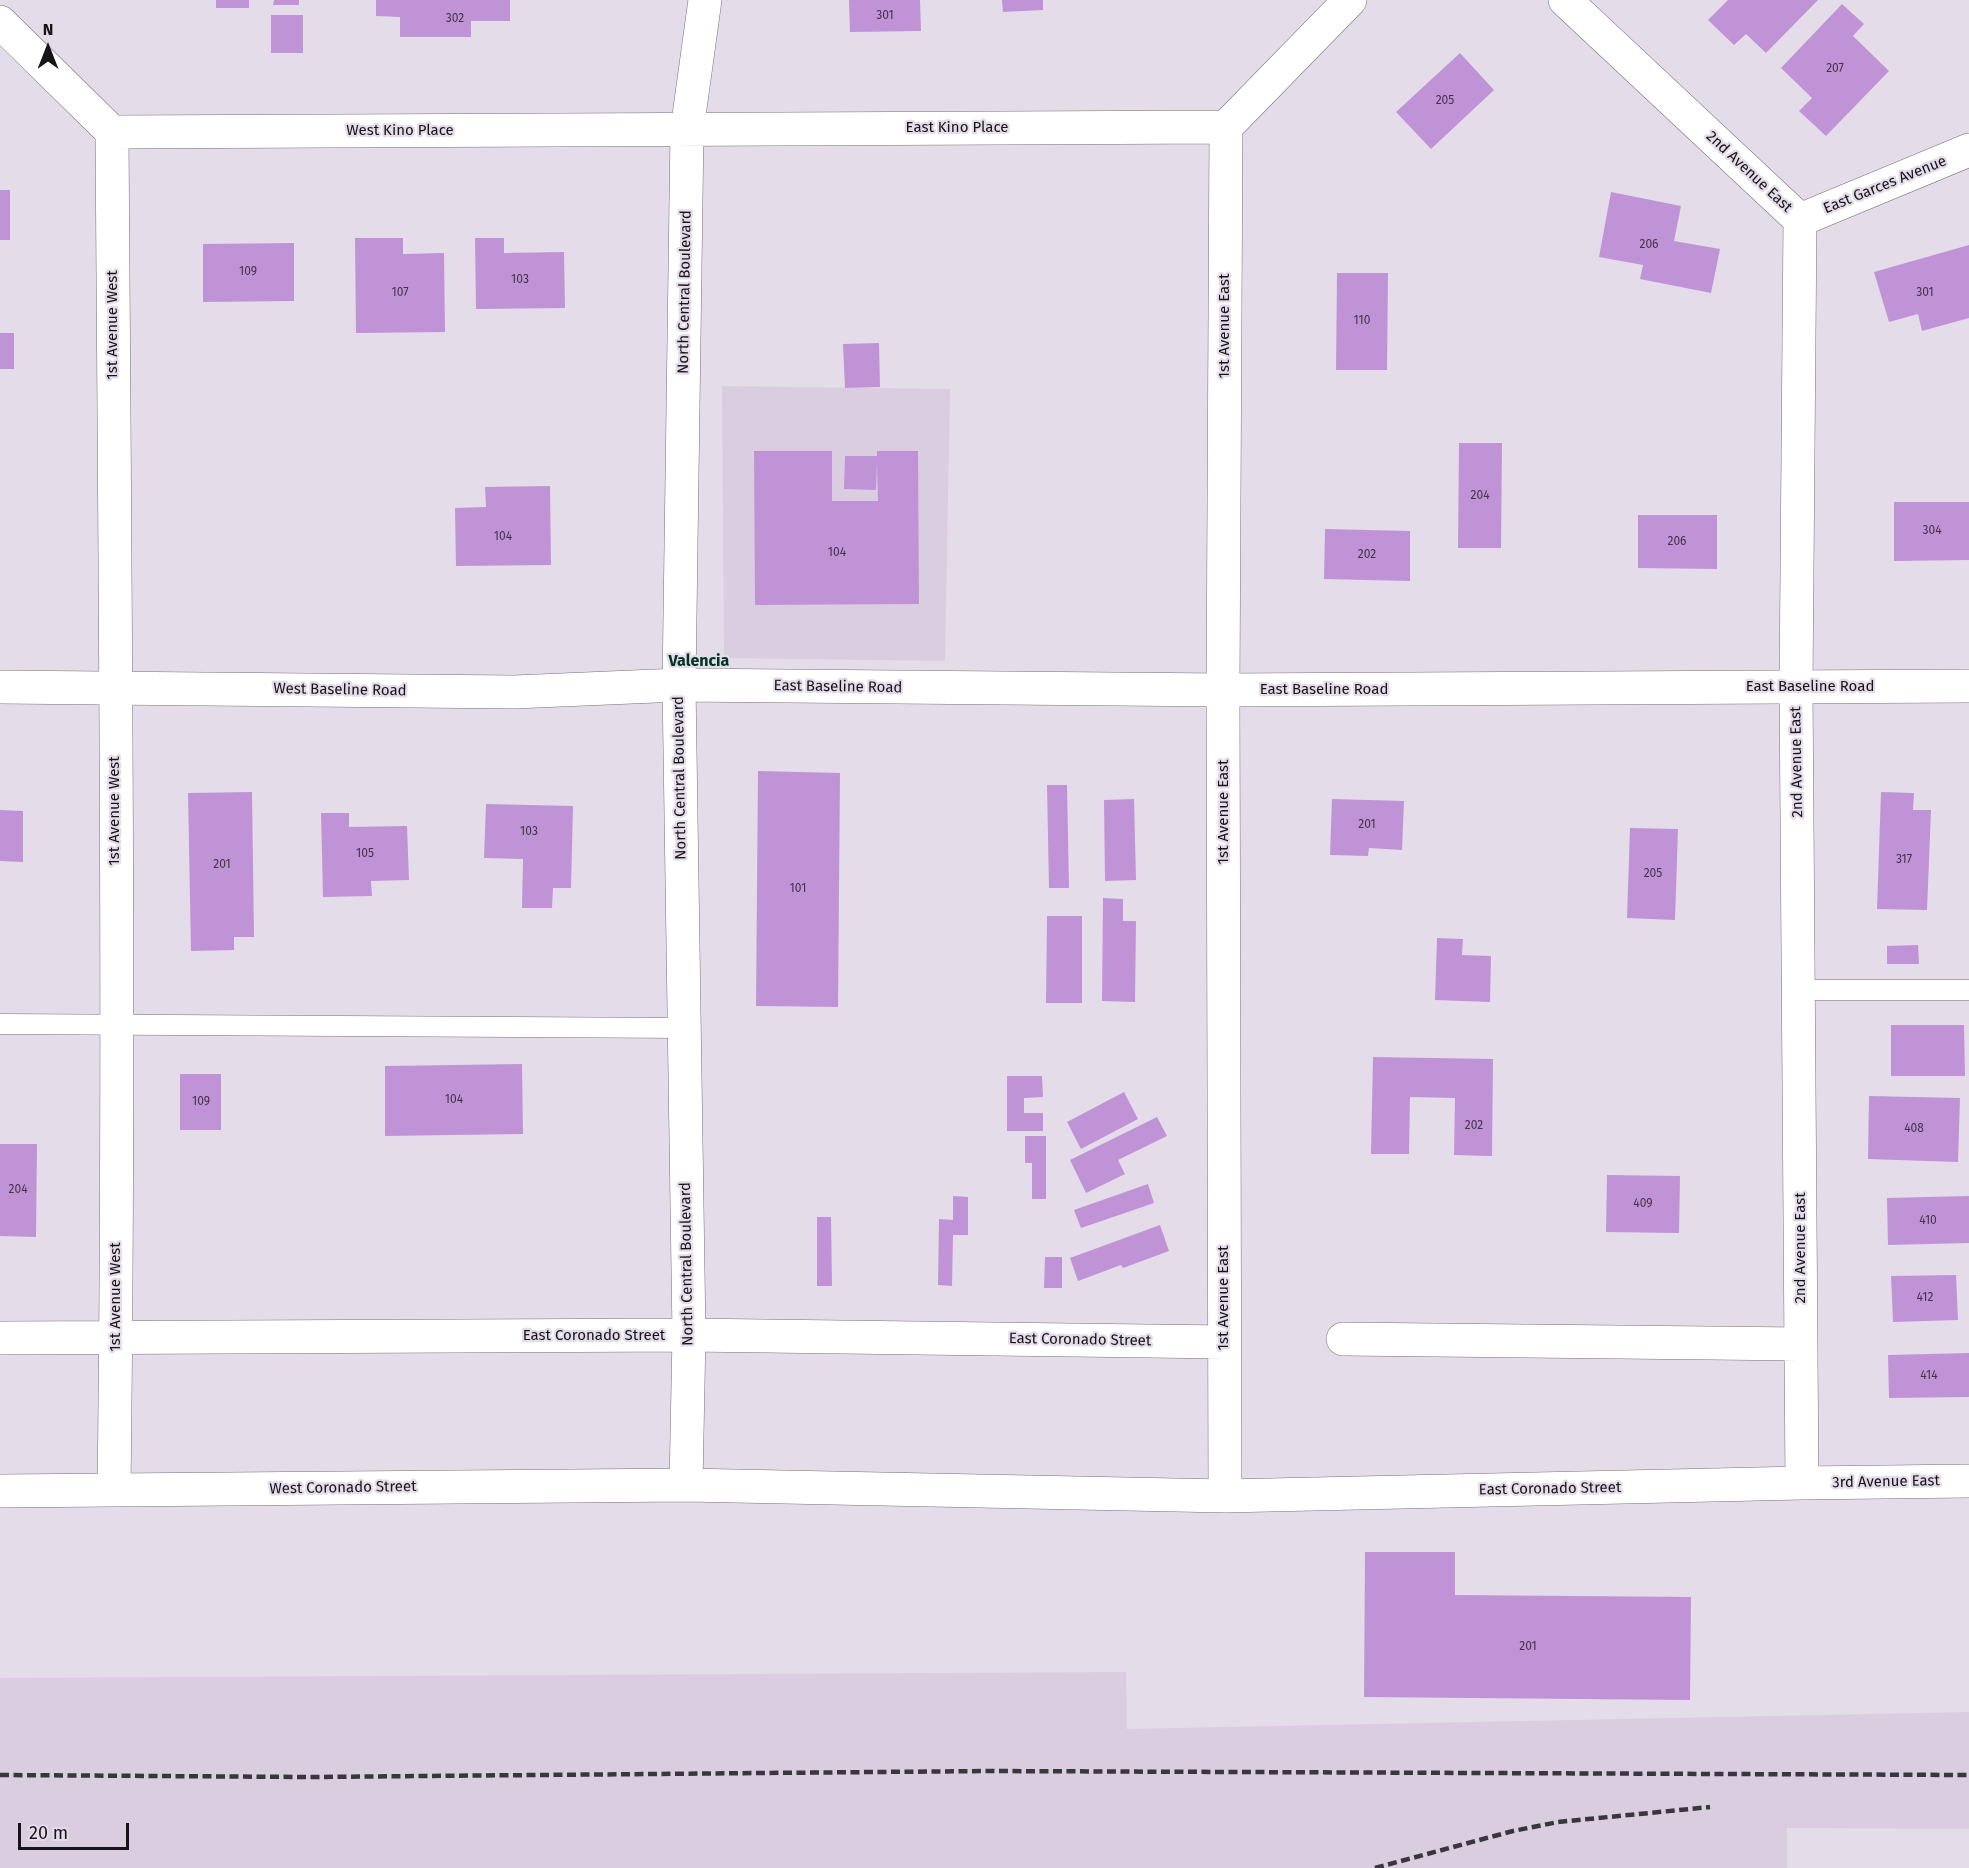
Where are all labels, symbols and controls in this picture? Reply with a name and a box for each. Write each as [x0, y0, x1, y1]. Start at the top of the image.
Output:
house number: 301 [876, 9, 894, 23]
house number: 302 [446, 12, 464, 26]
north arrow [18, 18, 78, 78]
text: N [43, 20, 53, 39]
house number: 207 [1826, 62, 1844, 76]
house number: 205 [1436, 94, 1454, 108]
street label: East Kino Place [906, 119, 1008, 137]
street label: West Kino Place [346, 122, 454, 140]
street label: 2nd Avenue East [1702, 128, 1796, 216]
street label: East Garces Avenue [1821, 152, 1949, 218]
street label: North Central Boulevard [675, 210, 695, 374]
house number: 206 [1639, 238, 1659, 252]
house number: 109 [239, 265, 257, 279]
street label: 1st Avenue West [104, 270, 122, 380]
house number: 103 [511, 273, 529, 287]
street label: 1st Avenue East [1216, 274, 1234, 378]
house number: 107 [392, 286, 408, 300]
house number: 301 [1916, 286, 1934, 300]
house number: 110 [1354, 314, 1370, 328]
house number: 204 [1470, 489, 1490, 503]
house number: 304 [1922, 524, 1942, 538]
house number: 104 [494, 530, 512, 544]
house number: 206 [1667, 535, 1687, 549]
house number: 104 [828, 546, 846, 560]
house number: 202 [1358, 548, 1376, 562]
district label: Valencia [669, 652, 729, 672]
street label: East Baseline Road [773, 677, 903, 697]
street label: East Baseline Road [1746, 678, 1874, 696]
street label: West Baseline Road [273, 680, 407, 700]
street label: East Baseline Road [1260, 681, 1388, 699]
street label: North Central Boulevard [670, 696, 690, 860]
street label: 2nd Avenue East [1787, 706, 1807, 818]
street label: 1st Avenue West [106, 756, 124, 866]
street label: 1st Avenue East [1215, 760, 1233, 864]
house number: 201 [1358, 818, 1376, 832]
house number: 103 [520, 825, 538, 839]
house number: 105 [356, 847, 374, 861]
house number: 317 [1896, 853, 1912, 867]
house number: 201 [213, 858, 231, 872]
house number: 205 [1644, 867, 1662, 881]
house number: 101 [790, 882, 806, 896]
house number: 104 [445, 1093, 463, 1107]
house number: 109 [192, 1095, 210, 1109]
house number: 202 [1465, 1119, 1483, 1133]
house number: 408 [1904, 1122, 1924, 1136]
street label: North Central Boulevard [677, 1182, 697, 1346]
house number: 204 [8, 1183, 28, 1197]
street label: 2nd Avenue East [1792, 1192, 1810, 1304]
house number: 409 [1633, 1197, 1653, 1211]
house number: 410 [1919, 1214, 1937, 1228]
street label: 1st Avenue West [107, 1242, 125, 1352]
street label: 1st Avenue East [1215, 1246, 1233, 1350]
house number: 412 [1917, 1291, 1933, 1305]
street label: East Coronado Street [523, 1327, 665, 1345]
street label: East Coronado Street [1009, 1330, 1151, 1350]
house number: 414 [1920, 1369, 1938, 1383]
street label: 3rd Avenue East [1832, 1472, 1940, 1492]
street label: West Coronado Street [269, 1478, 417, 1498]
street label: East Coronado Street [1479, 1479, 1621, 1499]
house number: 201 [1519, 1640, 1537, 1654]
scale bar [21, 1811, 132, 1849]
text: 20 m [29, 1822, 68, 1844]

